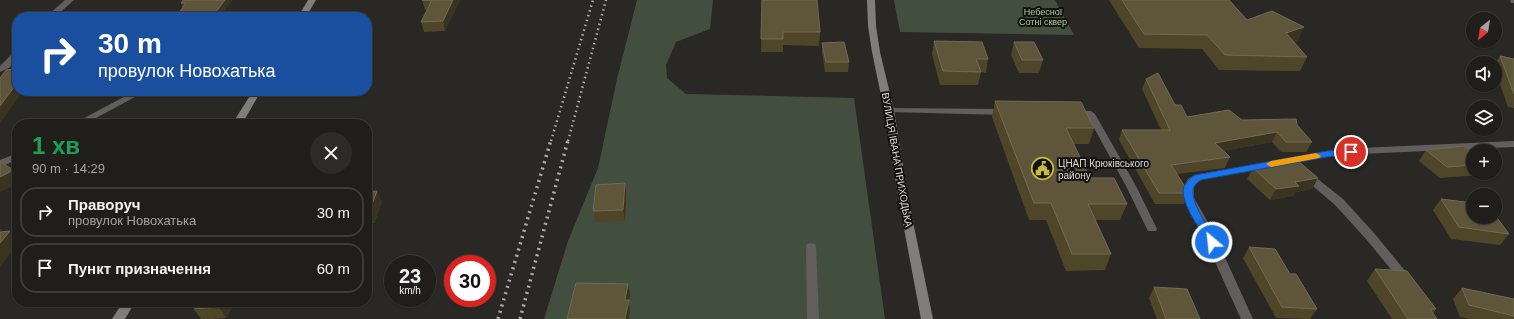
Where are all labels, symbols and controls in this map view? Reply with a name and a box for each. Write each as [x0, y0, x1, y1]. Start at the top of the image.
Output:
park label: Небесної Сотні сквер [1019, 7, 1067, 27]
north arrow [1466, 12, 1502, 48]
map controls [1466, 12, 1502, 224]
icon: right [32, 28, 84, 80]
text: 30 m [98, 28, 162, 59]
button: sound [1466, 56, 1502, 92]
text: провулок Новохатька [98, 61, 276, 81]
street label: ВУЛИЦЯ ІВАНА ПРИХОДЬКА [880, 92, 914, 229]
button: layers [1466, 100, 1502, 136]
text: 1 хв [32, 132, 80, 159]
button: close [310, 132, 352, 174]
pin [1334, 135, 1368, 169]
icon: arrive [1340, 141, 1362, 163]
button: + [1466, 144, 1502, 180]
public building icon: ЦНАП Крюківського району [1029, 156, 1055, 182]
place label: ЦНАП Крюківського району [1058, 158, 1150, 181]
text: 90 m · 14:29 [32, 161, 105, 176]
button: − [1466, 188, 1502, 224]
text: Праворуч [68, 196, 141, 213]
icon: right [34, 201, 56, 223]
text: 30 m [317, 204, 350, 221]
text: провулок Новохатька [68, 213, 196, 228]
position arrow [1191, 221, 1233, 263]
speed limit sign: 30 [444, 255, 496, 307]
icon: arrive [34, 257, 56, 279]
text: Пункт призначення [68, 260, 211, 277]
text: 60 m [317, 260, 350, 277]
text: 23 [399, 265, 421, 287]
text: km/h [399, 285, 421, 296]

